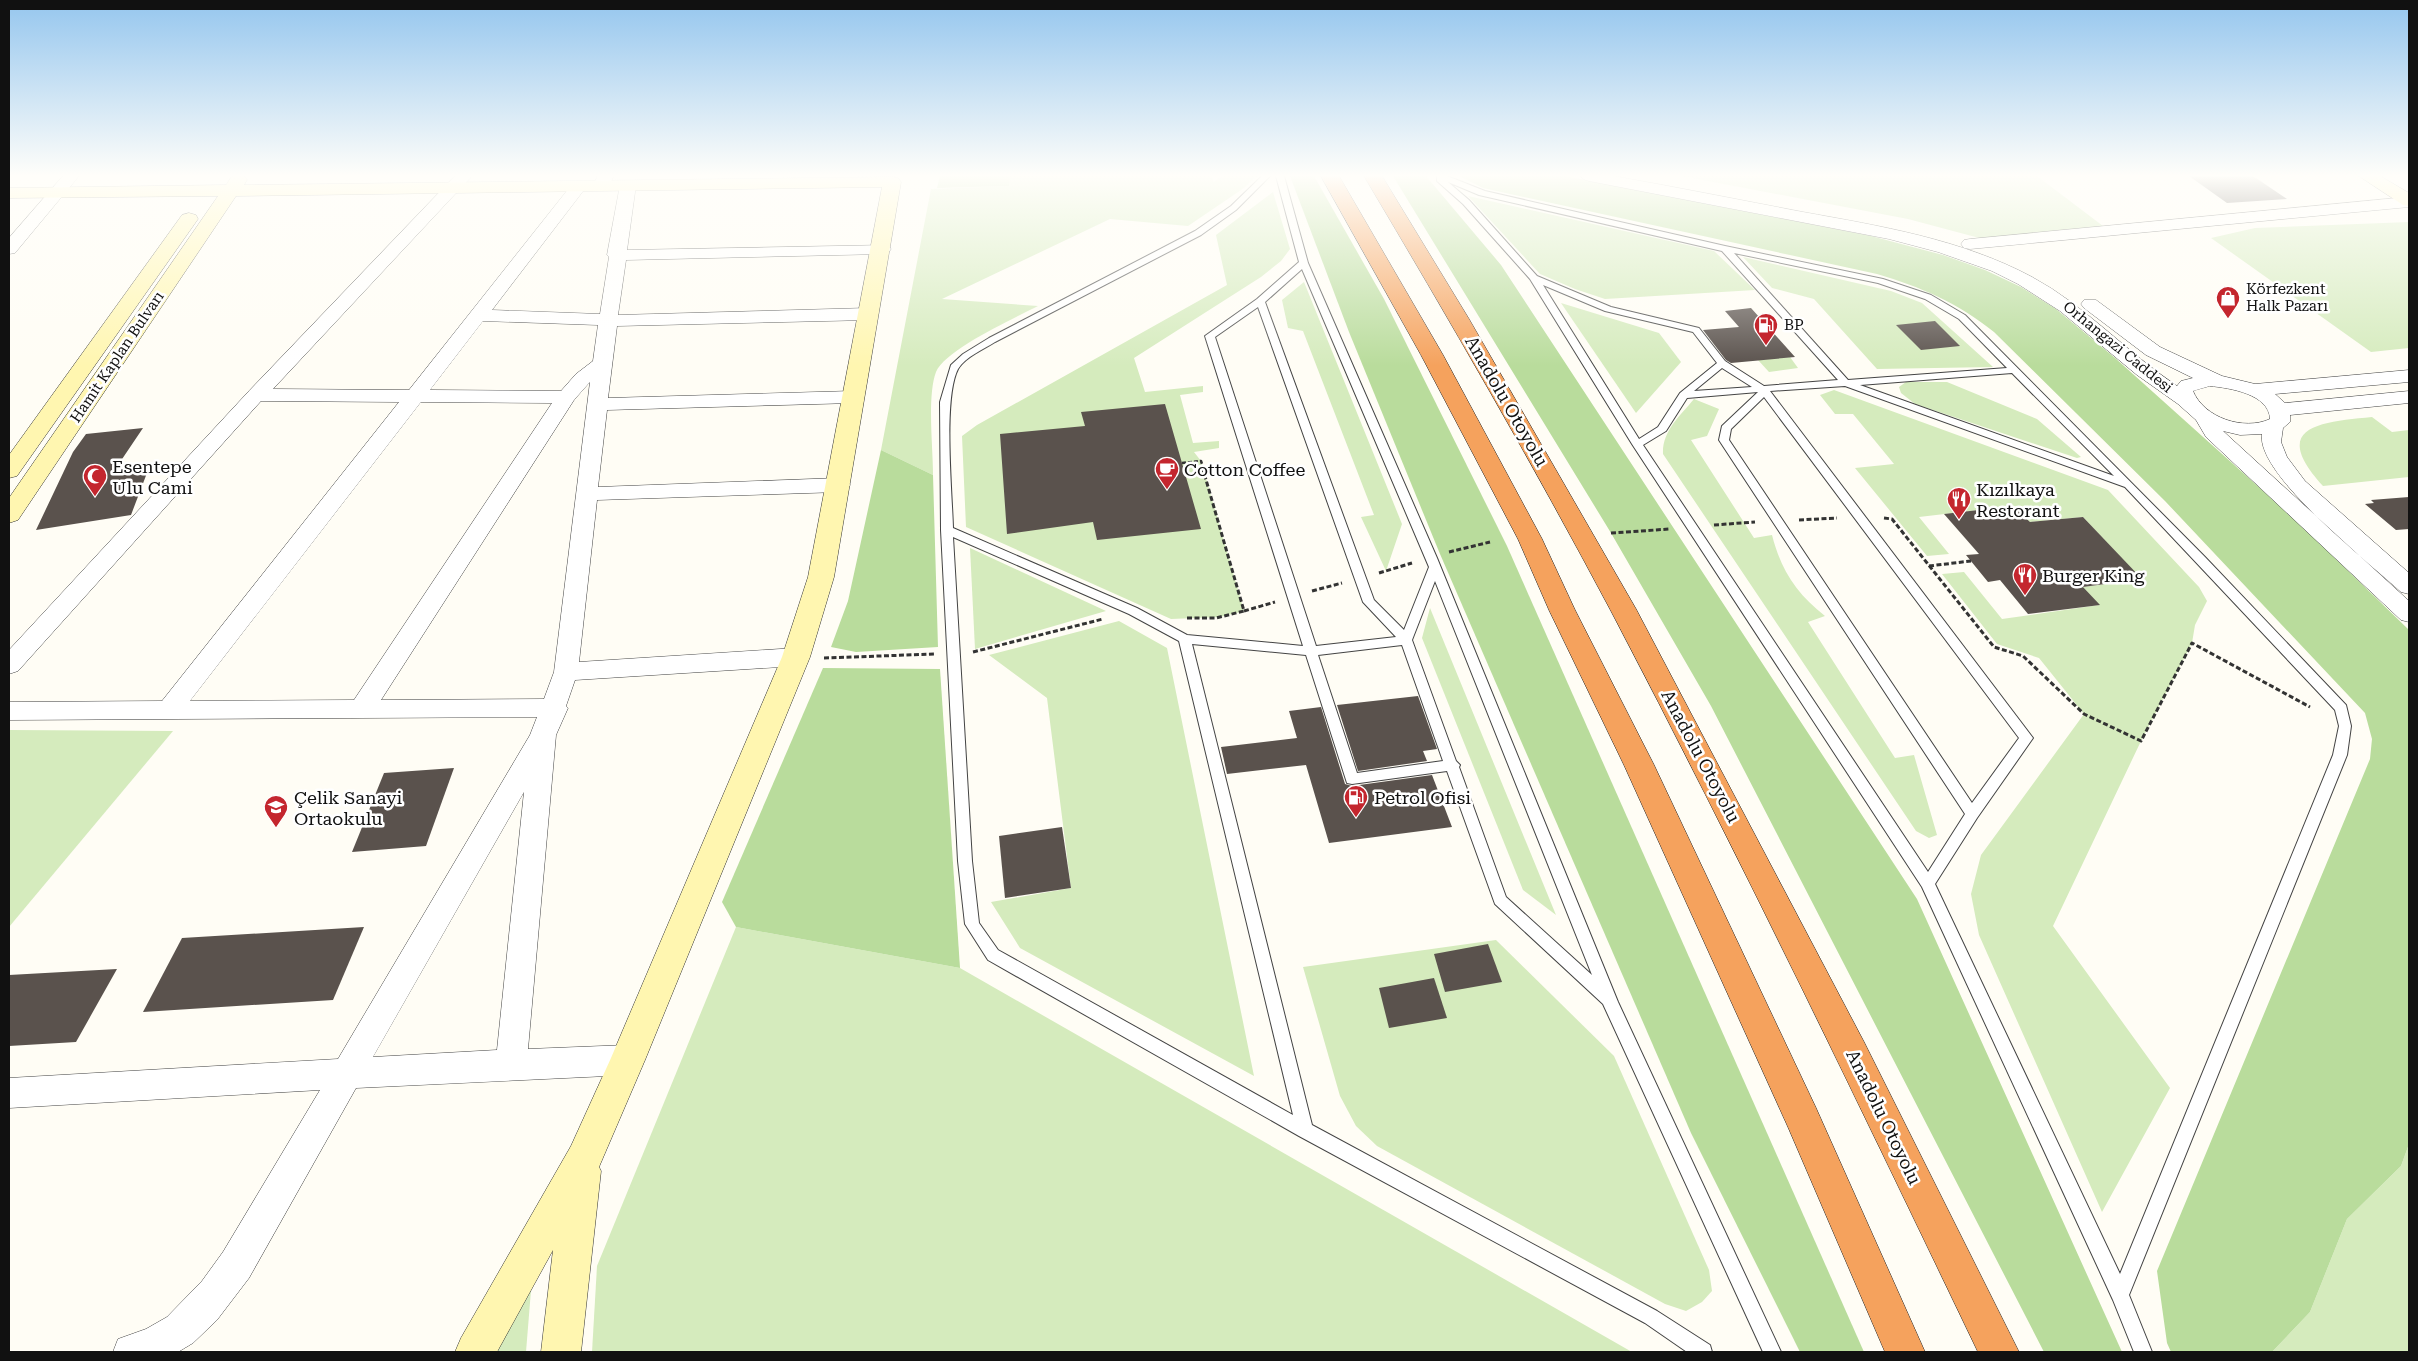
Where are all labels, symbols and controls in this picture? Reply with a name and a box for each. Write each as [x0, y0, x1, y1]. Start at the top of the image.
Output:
place label: Körfezkent Halk Pazarı [2246, 280, 2328, 315]
shop icon: Körfezkent Halk Pazarı [2215, 285, 2241, 319]
street label: Hamit Kaplan Bulvarı [66, 288, 168, 426]
street label: Orhangazi Caddesi [2060, 297, 2177, 397]
fuel station icon: BP [1753, 312, 1779, 346]
place label: BP [1784, 316, 1804, 334]
street label: Anadolu Otoyolu [1461, 332, 1553, 470]
place label: Esentepe Ulu Cami [112, 456, 193, 498]
cafe icon: Cotton Coffee [1154, 456, 1180, 490]
place label: Cotton Coffee [1184, 459, 1306, 480]
mosque icon: Esentepe Ulu Cami [82, 463, 108, 497]
place label: Kızılkaya Restorant [1976, 479, 2060, 521]
restaurant icon: Kızılkaya Restorant [1946, 486, 1972, 520]
restaurant icon: Burger King [2012, 562, 2038, 596]
place label: Burger King [2042, 565, 2145, 586]
street label: Anadolu Otoyolu [1657, 686, 1745, 826]
fuel station icon: Petrol Ofisi [1343, 784, 1369, 818]
place label: Çelik Sanayi Ortaokulu [294, 787, 403, 829]
place label: Petrol Ofisi [1374, 787, 1471, 808]
school or university icon: Çelik Sanayi Ortaokulu [263, 794, 289, 828]
street label: Anadolu Otoyolu [1842, 1046, 1926, 1188]

